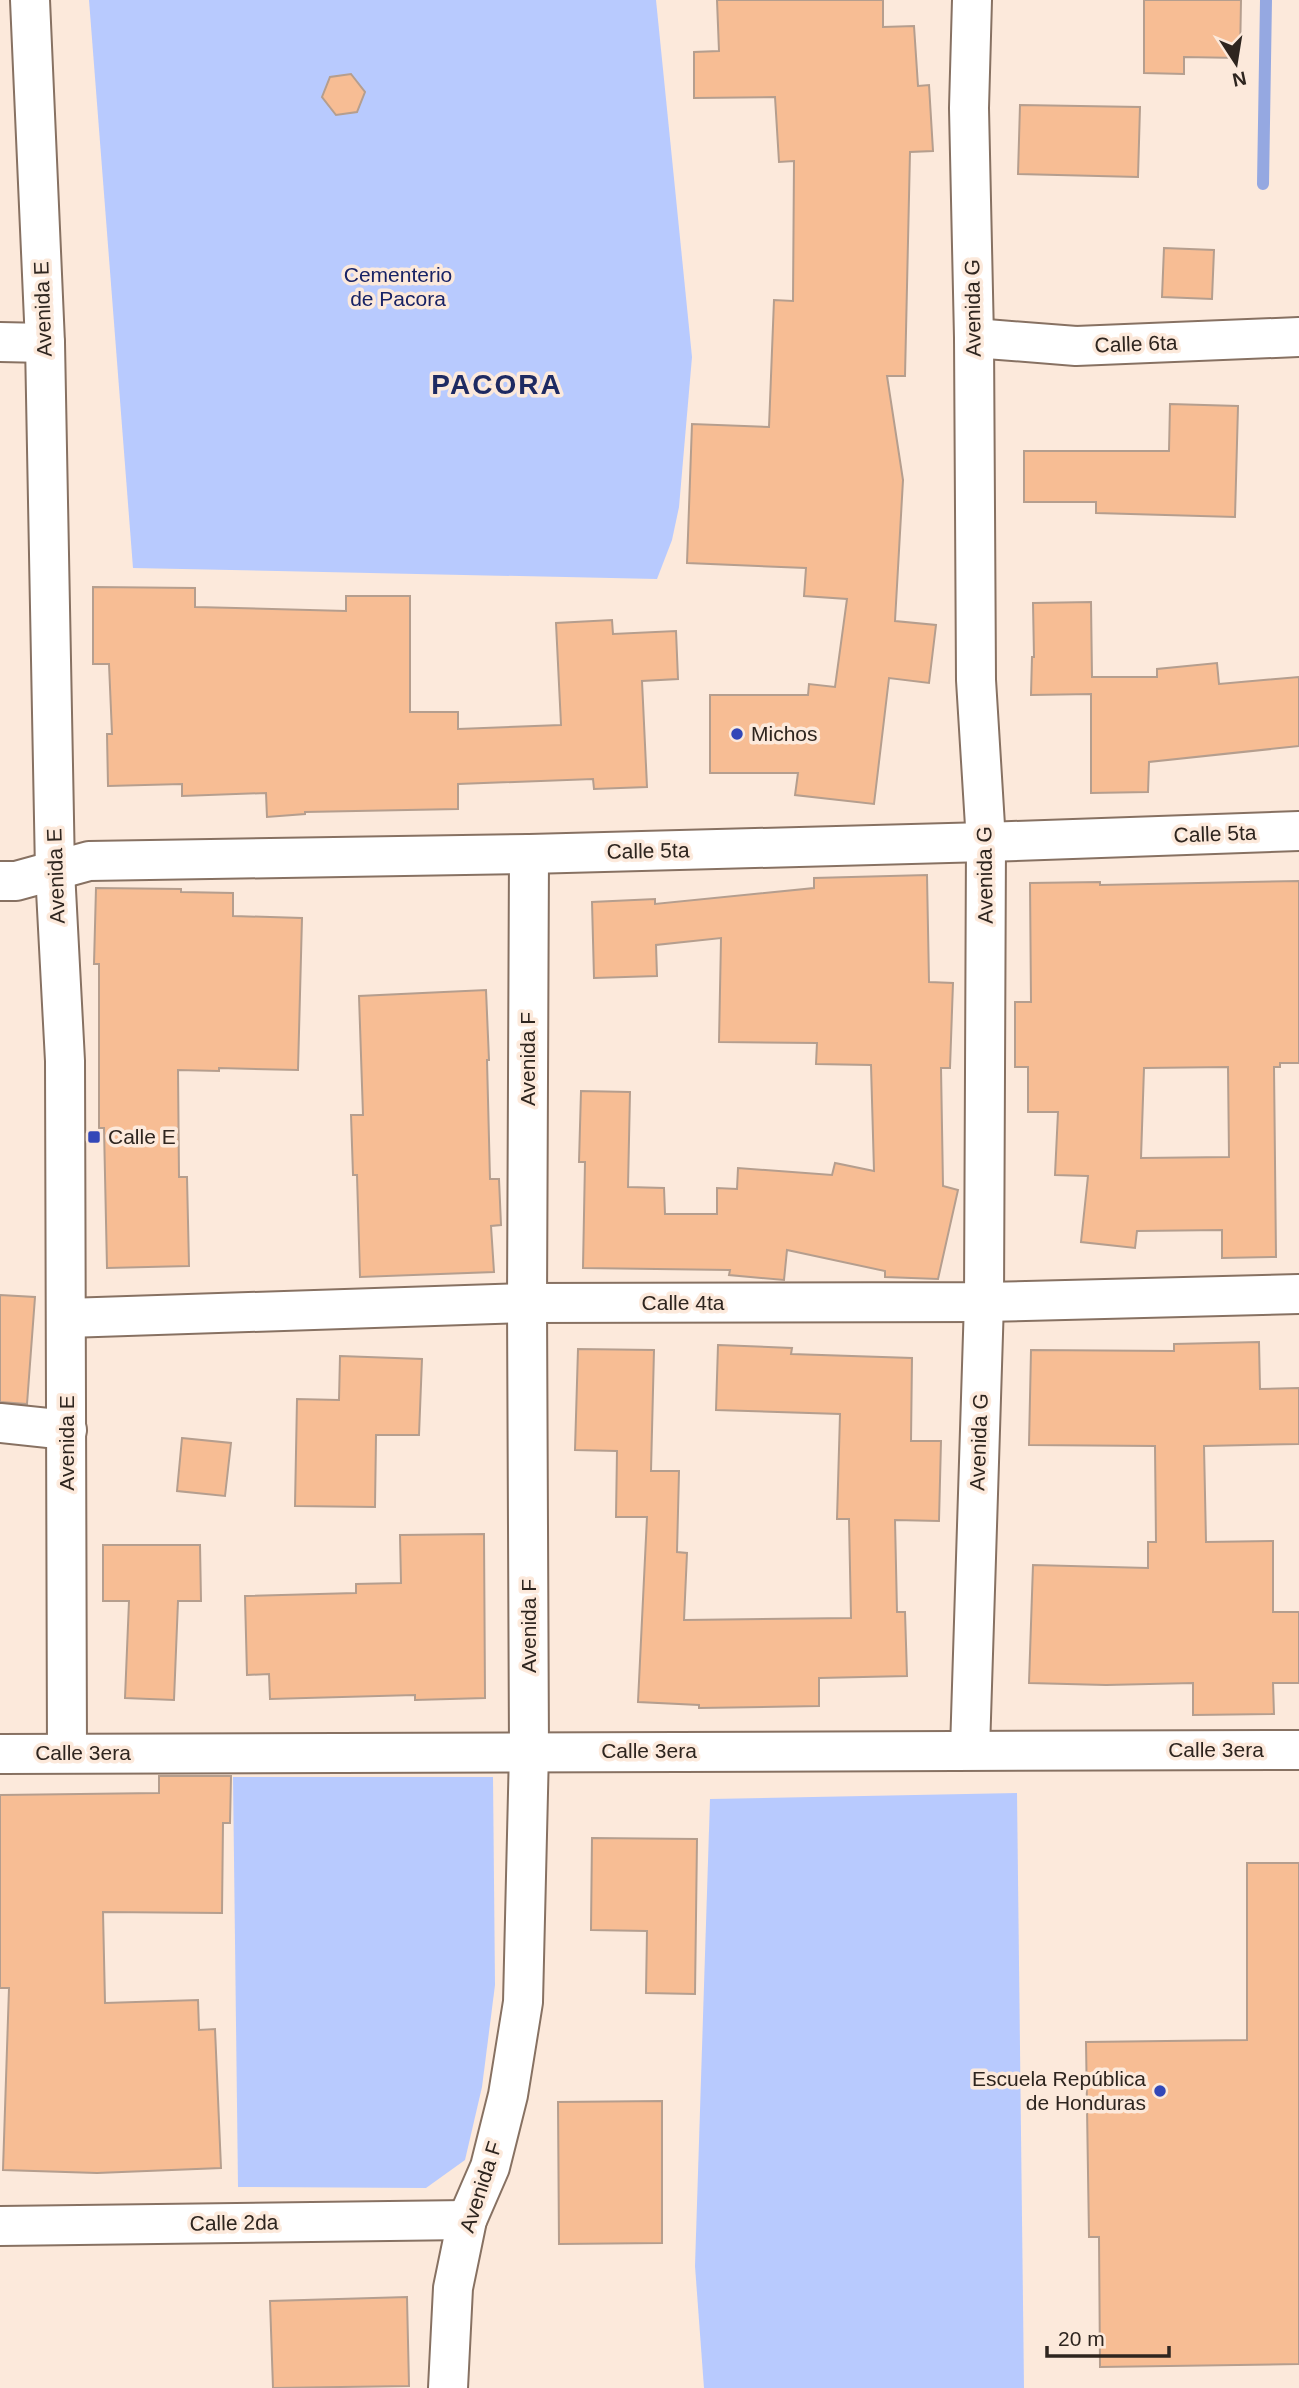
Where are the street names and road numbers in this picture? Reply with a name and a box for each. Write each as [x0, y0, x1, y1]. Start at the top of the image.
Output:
street label: Avenida G [960, 259, 985, 357]
street label: Avenida E [29, 261, 56, 357]
street label: Calle 6ta [1094, 331, 1178, 356]
street label: Calle 5ta [1173, 821, 1257, 846]
street label: Avenida G [972, 826, 997, 924]
street label: Avenida E [42, 828, 69, 924]
street label: Calle 5ta [606, 838, 690, 863]
street label: Avenida F [516, 1012, 539, 1106]
street label: Calle 4ta [642, 1291, 725, 1314]
street label: Avenida G [965, 1393, 992, 1491]
street label: Avenida E [55, 1395, 78, 1491]
street label: Avenida F [517, 1579, 540, 1673]
street label: Calle 3era [1168, 1738, 1264, 1761]
street label: Calle 3era [601, 1739, 697, 1762]
street label: Calle 3era [35, 1741, 131, 1764]
street label: Avenida F [455, 2139, 506, 2235]
street label: Calle 2da [189, 2210, 279, 2235]

